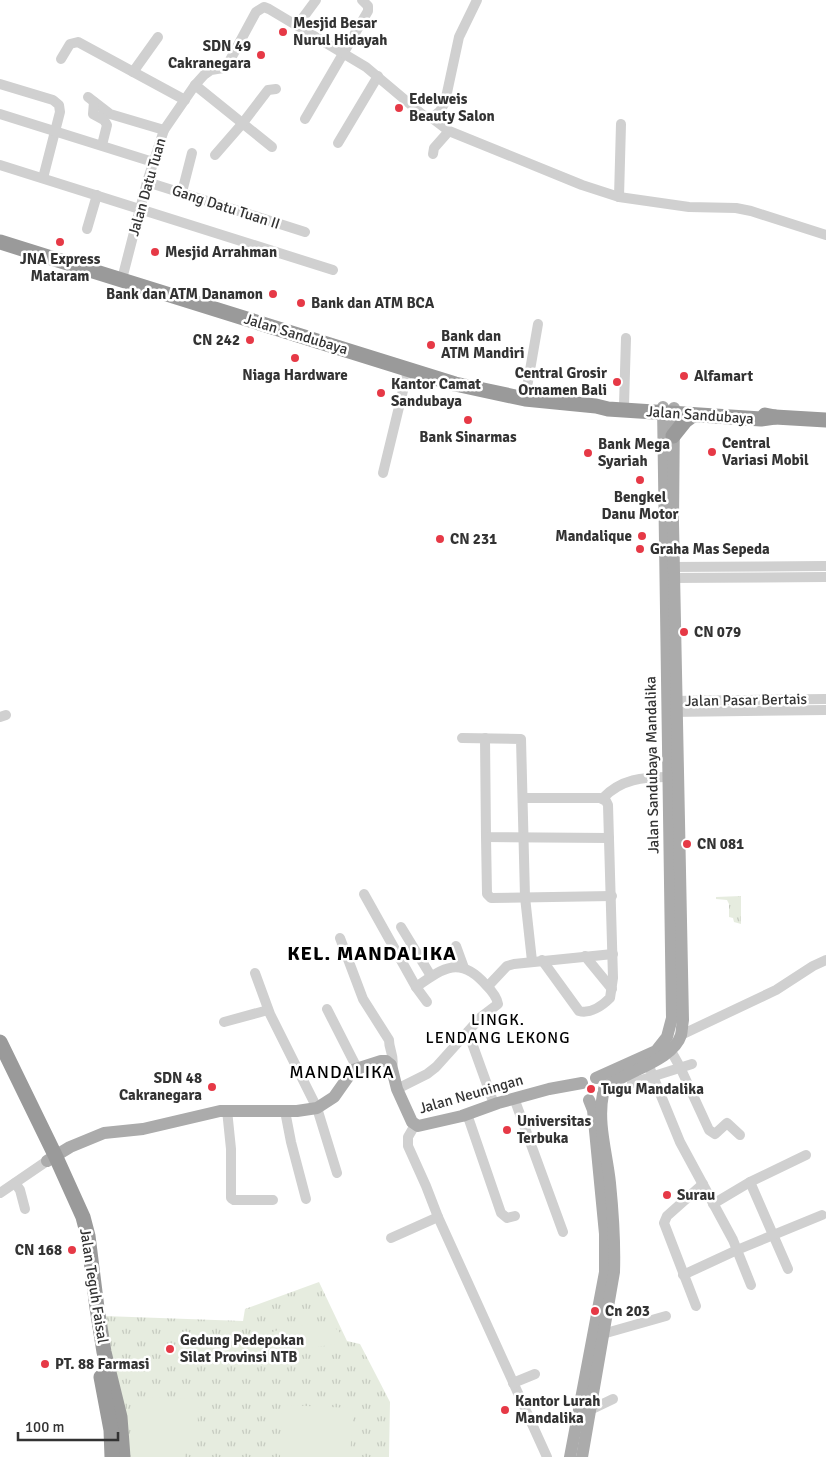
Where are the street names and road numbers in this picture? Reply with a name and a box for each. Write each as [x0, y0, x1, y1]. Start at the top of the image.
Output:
street label: Jalan Datu Tuan [124, 136, 170, 238]
street label: Gang Datu Tuan II [170, 181, 282, 233]
street label: Jalan Sandubaya [242, 310, 350, 358]
street label: Jalan Sandubaya [646, 402, 754, 428]
street label: Jalan Sandubaya Mandalika [641, 676, 663, 854]
street label: Jalan Pasar Bertais [685, 690, 808, 710]
street label: Jalan Neuningan [417, 1071, 525, 1117]
street label: Jalan Teguh Faisal [76, 1227, 112, 1345]

